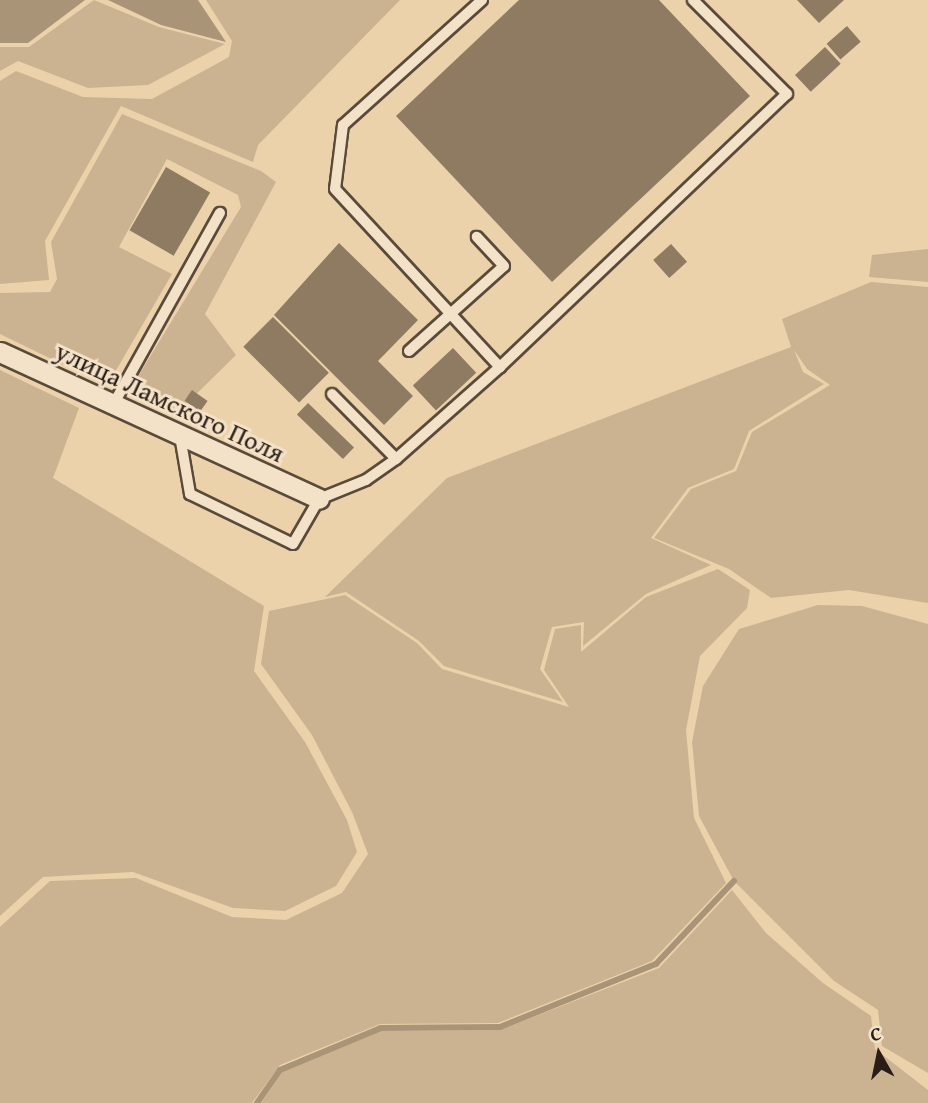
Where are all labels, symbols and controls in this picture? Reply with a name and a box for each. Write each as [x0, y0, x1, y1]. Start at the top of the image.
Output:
street label: улица Ламского Поля [50, 335, 290, 469]
north arrow [844, 1019, 914, 1089]
text: С [868, 1019, 883, 1048]

